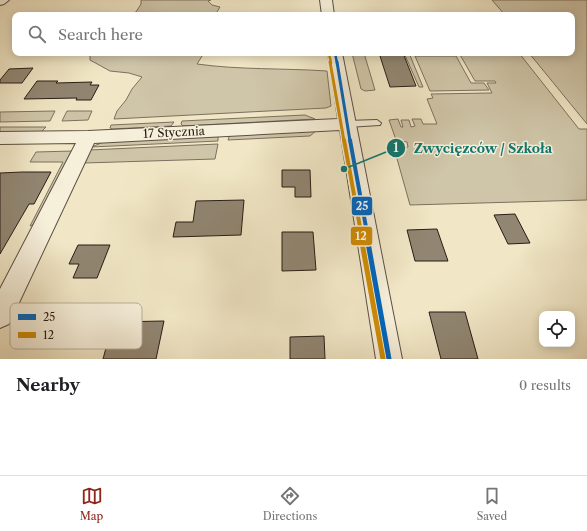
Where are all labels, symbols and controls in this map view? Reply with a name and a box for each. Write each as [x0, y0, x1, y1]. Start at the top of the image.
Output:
search box [12, 12, 575, 56]
icon: search [26, 23, 48, 45]
text: Search here [58, 25, 143, 44]
street label: 17 Stycznia [143, 123, 206, 141]
callout: Zwycięzców / Szkoła [386, 136, 560, 161]
text: 1 [393, 140, 399, 155]
text: Zwycięzców / Szkoła [414, 140, 553, 156]
line badge: 25 [351, 196, 373, 216]
text: 25 [356, 199, 368, 213]
line badge: 12 [350, 226, 373, 246]
text: 12 [355, 229, 367, 243]
legend [10, 303, 142, 349]
text: 25 [43, 310, 55, 324]
map controls [539, 311, 575, 347]
button: locate [539, 311, 575, 347]
text: 12 [43, 328, 54, 342]
text: Nearby [16, 375, 80, 395]
text: 0 results [519, 377, 571, 393]
tab: Map [80, 485, 103, 523]
tab: Directions [263, 485, 317, 523]
tab: Saved [477, 485, 507, 523]

